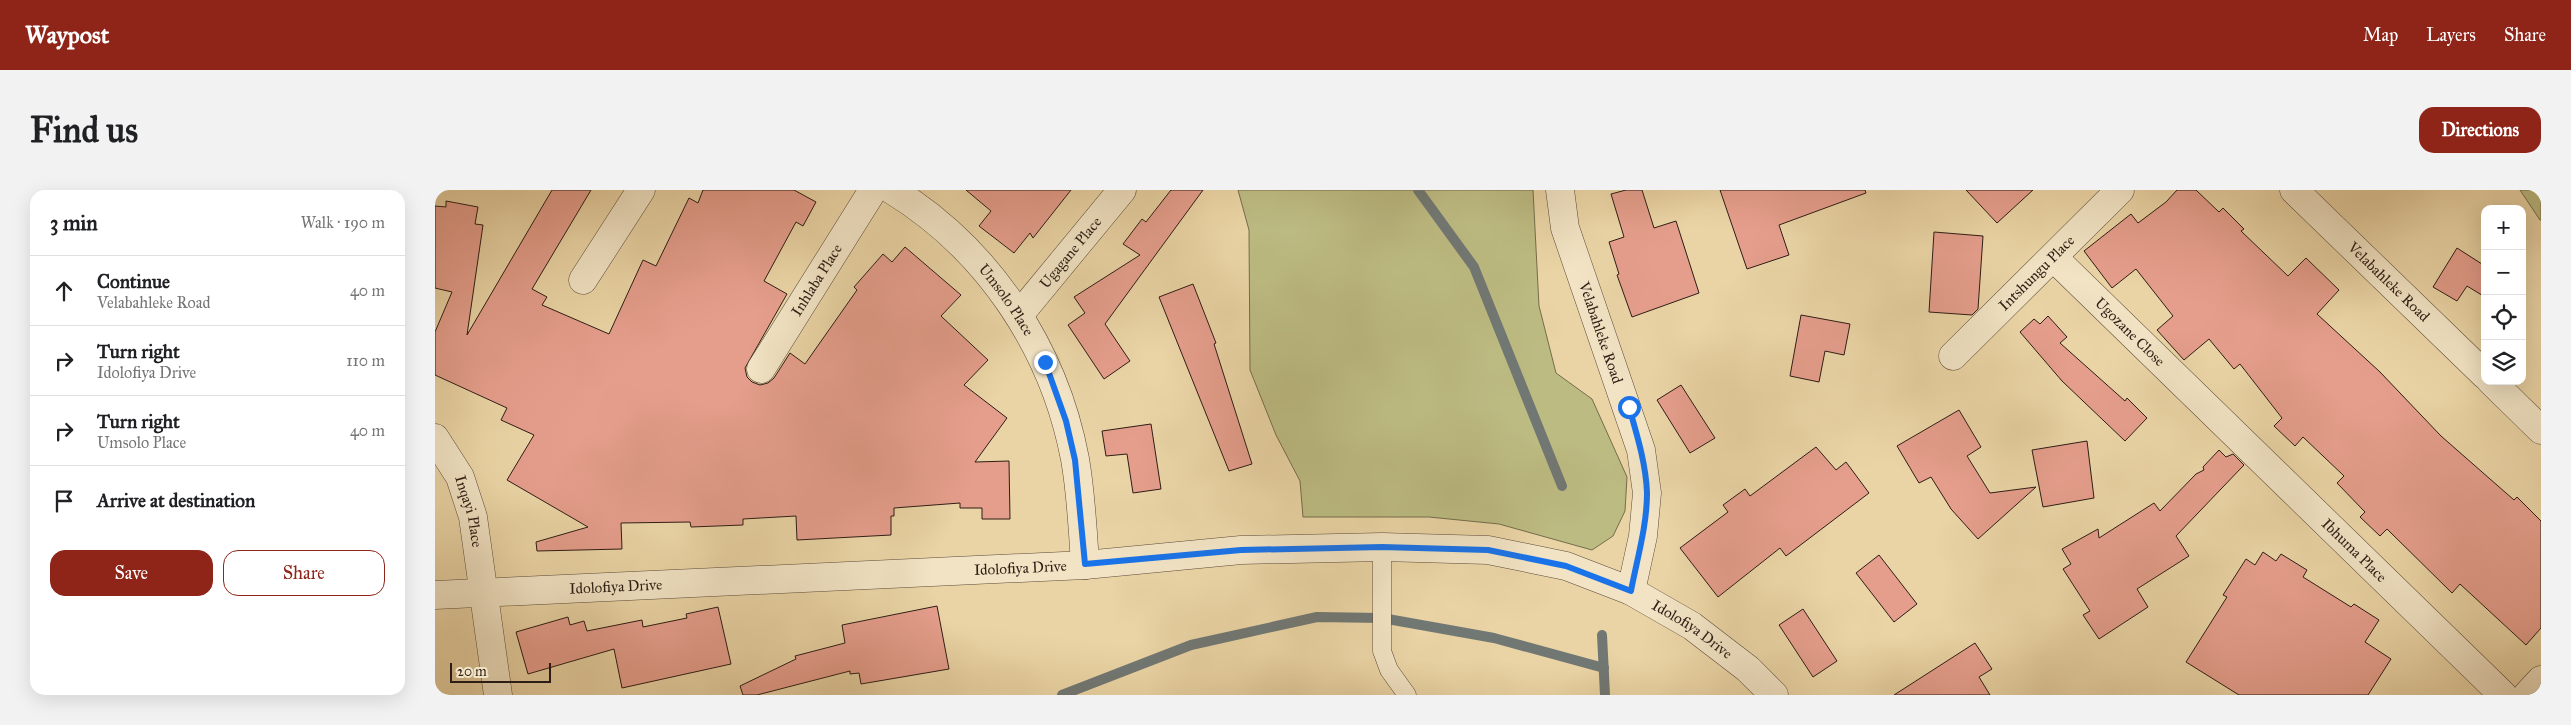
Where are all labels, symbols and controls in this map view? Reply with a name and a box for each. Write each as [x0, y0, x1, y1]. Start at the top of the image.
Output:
text: Waypost [25, 20, 109, 50]
text: Map [2363, 24, 2398, 46]
text: Layers [2426, 24, 2476, 46]
text: Share [2504, 24, 2546, 46]
button: Directions [2419, 107, 2541, 153]
text: Find us [30, 109, 138, 152]
map controls [2481, 205, 2526, 385]
button: + [2481, 205, 2526, 250]
text: 3 min [50, 210, 98, 236]
text: Walk · 190 m [301, 213, 385, 232]
street label: Ugagane Place [1036, 213, 1105, 292]
street label: Intshungu Place [1995, 231, 2078, 314]
street label: Velabahleke Road [2344, 238, 2434, 326]
street label: Inhlaba Place [787, 241, 846, 319]
button: − [2481, 250, 2526, 295]
street label: Umsolo Place [975, 260, 1038, 339]
text: Continue [97, 270, 170, 293]
icon: ahead [50, 277, 78, 305]
street label: Velabahleke Road [1575, 278, 1627, 386]
text: 40 m [350, 281, 385, 300]
text: Velabahleke Road [97, 293, 211, 312]
street label: Ugozane Close [2091, 294, 2169, 370]
button: locate [2481, 295, 2526, 340]
text: Turn right [97, 340, 180, 363]
button: layers [2481, 340, 2526, 385]
icon: right [50, 347, 78, 375]
text: 110 m [346, 351, 385, 370]
route end [1034, 351, 1057, 374]
text: Idolofiya Drive [97, 363, 196, 382]
route start [1618, 396, 1641, 419]
text: Turn right [97, 410, 180, 433]
icon: right [50, 417, 78, 445]
text: 40 m [350, 421, 385, 440]
text: Umsolo Place [97, 433, 186, 452]
street label: Inqayi Place [451, 473, 486, 548]
icon: arrive [50, 487, 78, 515]
text: Arrive at destination [97, 489, 255, 512]
street label: Ibhuma Place [2318, 515, 2391, 586]
button: Save [50, 550, 213, 596]
button: Share [223, 550, 385, 596]
street label: Idolofiya Drive [974, 557, 1067, 579]
street label: Idolofiya Drive [569, 576, 663, 598]
street label: Idolofiya Drive [1649, 596, 1736, 663]
scale bar [450, 660, 551, 683]
text: 20 m [457, 663, 487, 680]

